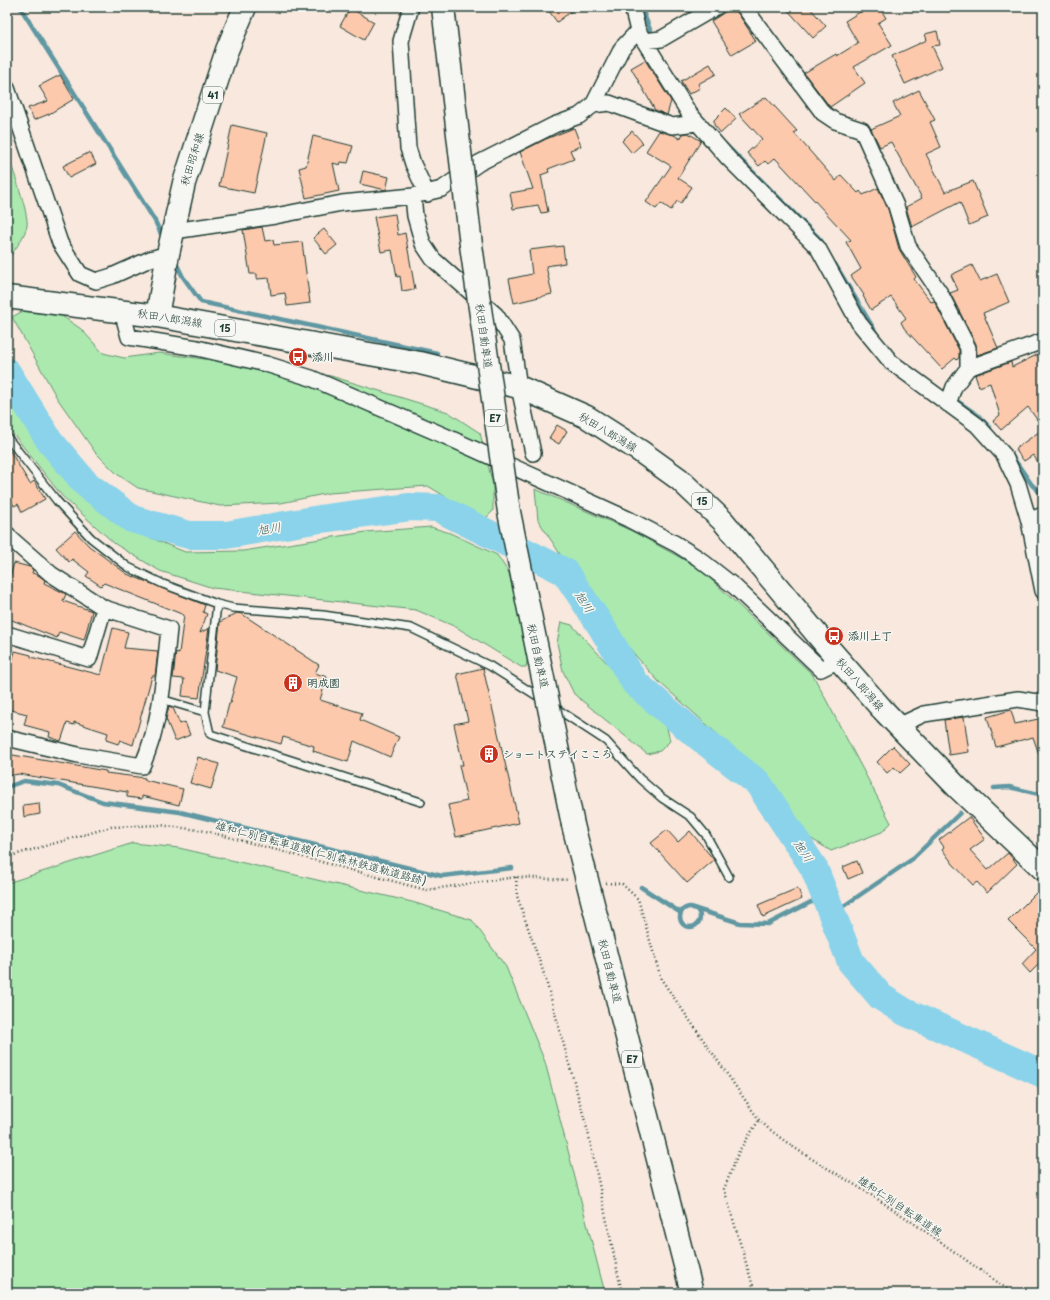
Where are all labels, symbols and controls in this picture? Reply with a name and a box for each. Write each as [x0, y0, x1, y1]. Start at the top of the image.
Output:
road number: 41 [203, 87, 223, 103]
street label: 秋田昭和線 [175, 130, 208, 188]
street label: 秋田自動車道 [471, 302, 498, 370]
street label: 秋田八郎潟線 [136, 304, 204, 331]
road number: 15 [215, 320, 235, 336]
bus stop icon: 添川 [287, 346, 309, 368]
place label: 添川 [312, 348, 334, 365]
street label: 秋田八郎潟線 [576, 407, 641, 456]
road number: E7 [485, 410, 505, 426]
road number: 15 [692, 493, 712, 509]
water label: 旭川 [256, 517, 282, 539]
water label: 旭川 [571, 587, 599, 616]
street label: 秋田自動車道 [523, 622, 554, 690]
bus stop icon: 添川上丁 [823, 625, 845, 647]
place label: 添川上丁 [848, 627, 892, 644]
street label: 秋田八郎潟線 [832, 653, 888, 714]
building icon: 明成園 [282, 672, 304, 694]
place label: 明成園 [307, 674, 340, 691]
building icon: ショートステイこころ [478, 743, 500, 765]
place label: ショートステイこころ [503, 745, 612, 762]
street label: 雄和仁別自転車道線(仁別森林鉄道軌道路跡) [214, 816, 428, 889]
water label: 旭川 [790, 835, 818, 865]
street label: 秋田自動車道 [594, 937, 627, 1005]
road number: E7 [622, 1051, 642, 1067]
street label: 雄和仁別自転車道線 [854, 1171, 946, 1240]

